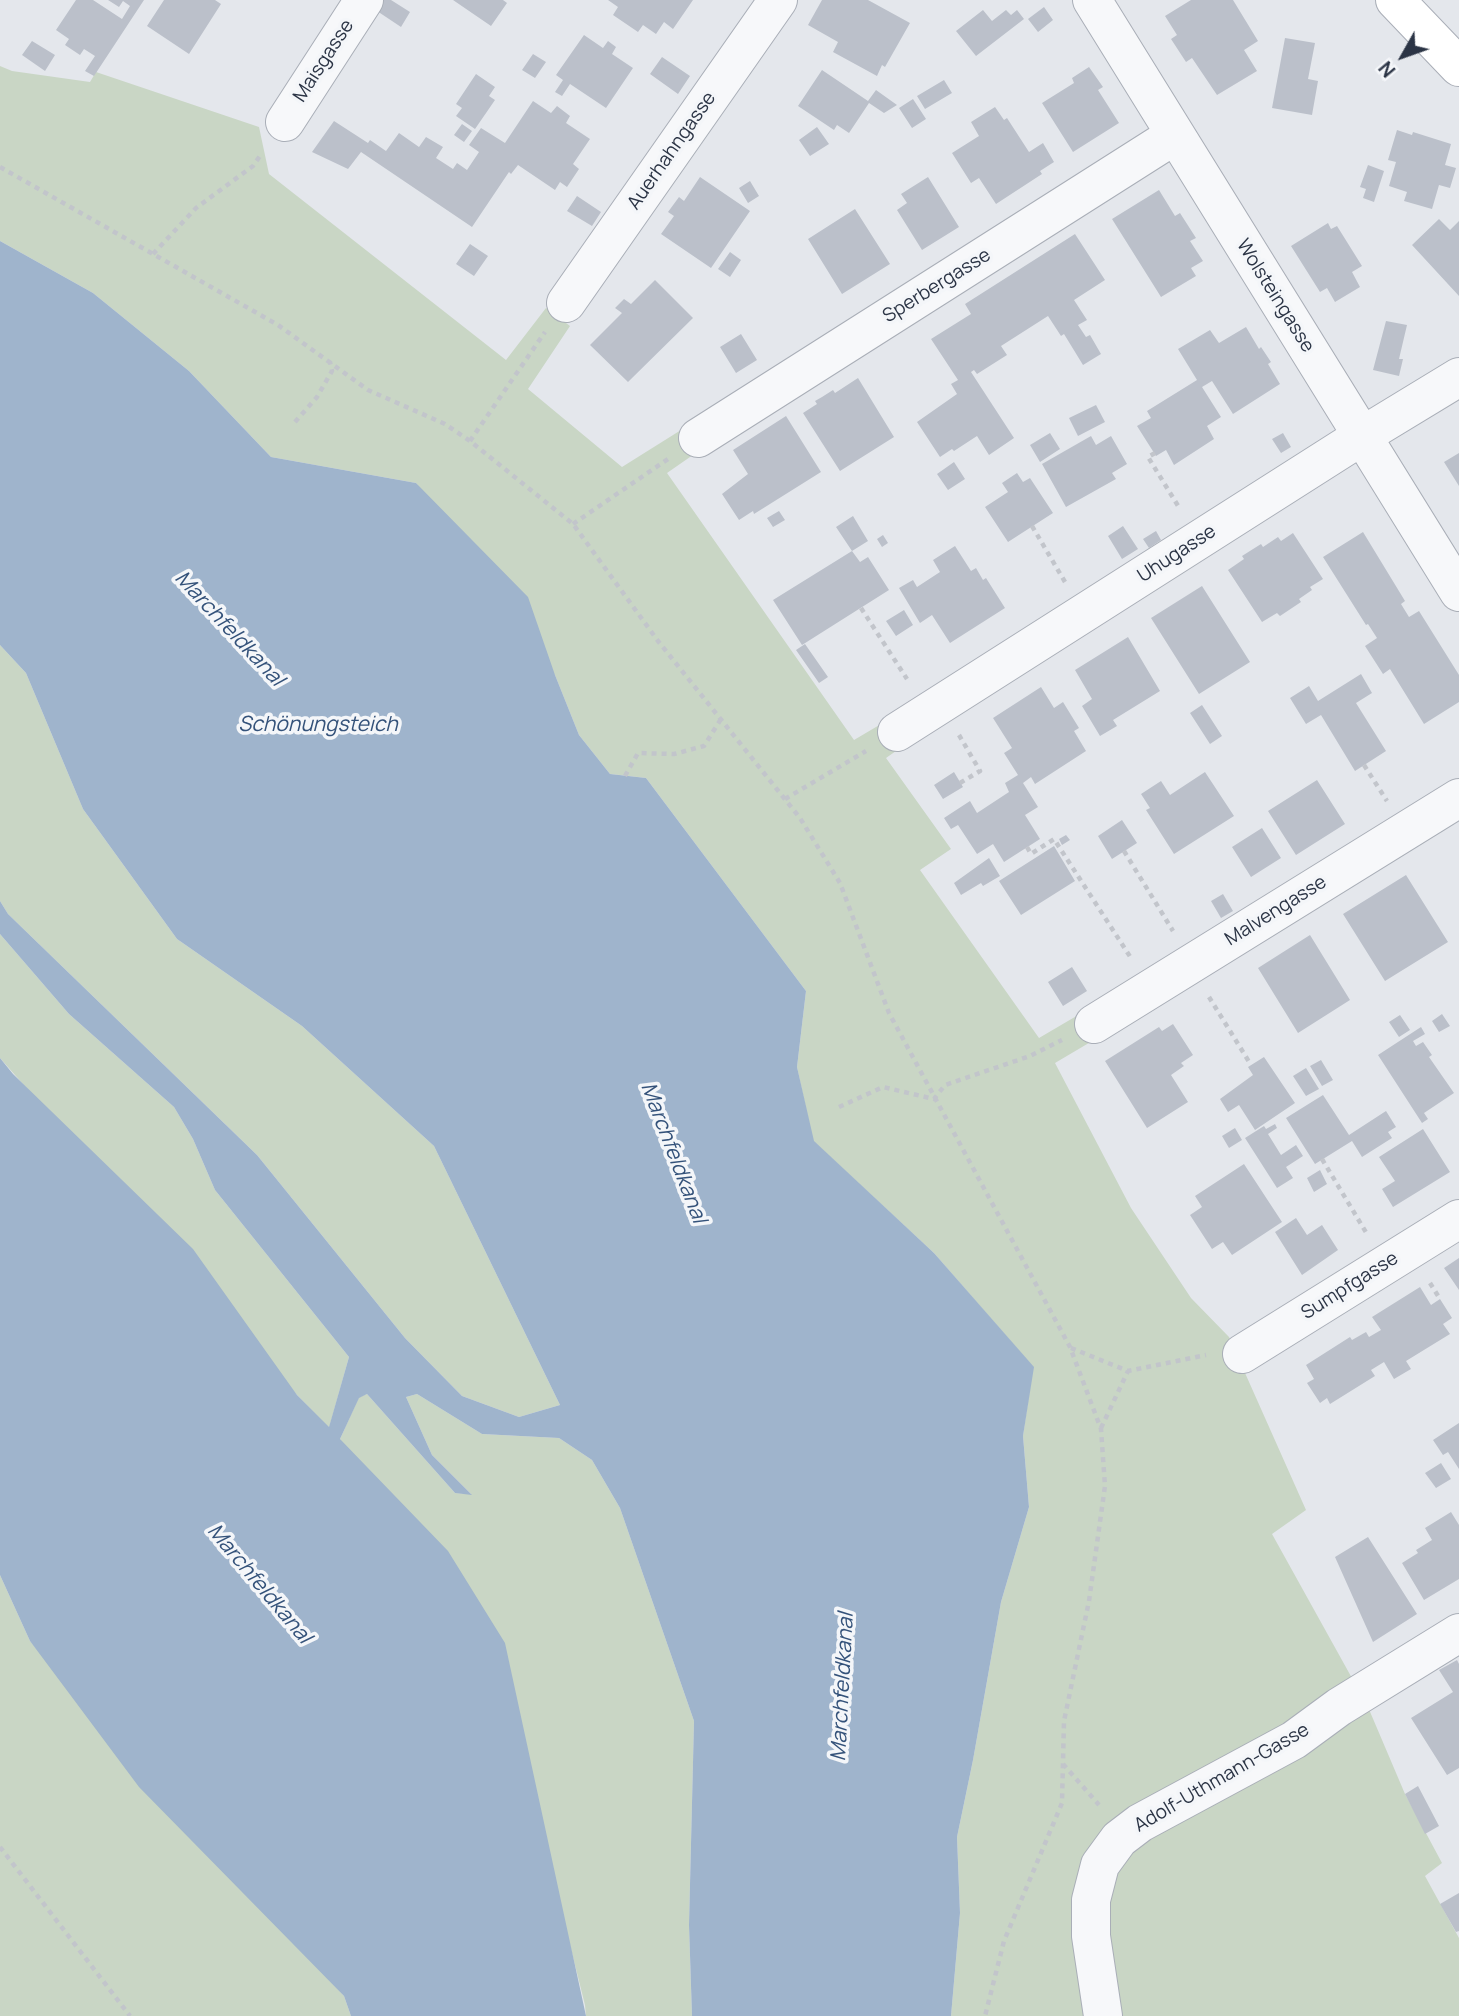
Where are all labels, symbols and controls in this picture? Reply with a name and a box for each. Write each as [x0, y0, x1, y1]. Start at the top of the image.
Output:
street label: Maisgasse [289, 15, 359, 107]
north arrow [1368, 21, 1438, 91]
text: N [1373, 56, 1401, 83]
street label: Auerhahngasse [623, 88, 721, 214]
street label: Wolsteingasse [1231, 235, 1319, 357]
street label: Sperbergasse [879, 244, 995, 328]
street label: Uhugasse [1134, 520, 1220, 588]
water label: Marchfeldkanal [169, 566, 289, 692]
water label: Schönungsteich [238, 712, 398, 738]
street label: Malvengasse [1221, 871, 1331, 951]
water label: Marchfeldkanal [635, 1079, 711, 1227]
street label: Sumpfgasse [1297, 1247, 1403, 1325]
water label: Marchfeldkanal [202, 1519, 316, 1649]
water label: Marchfeldkanal [827, 1612, 859, 1762]
street label: Adolf-Uthmann-Gasse [1131, 1719, 1313, 1837]

